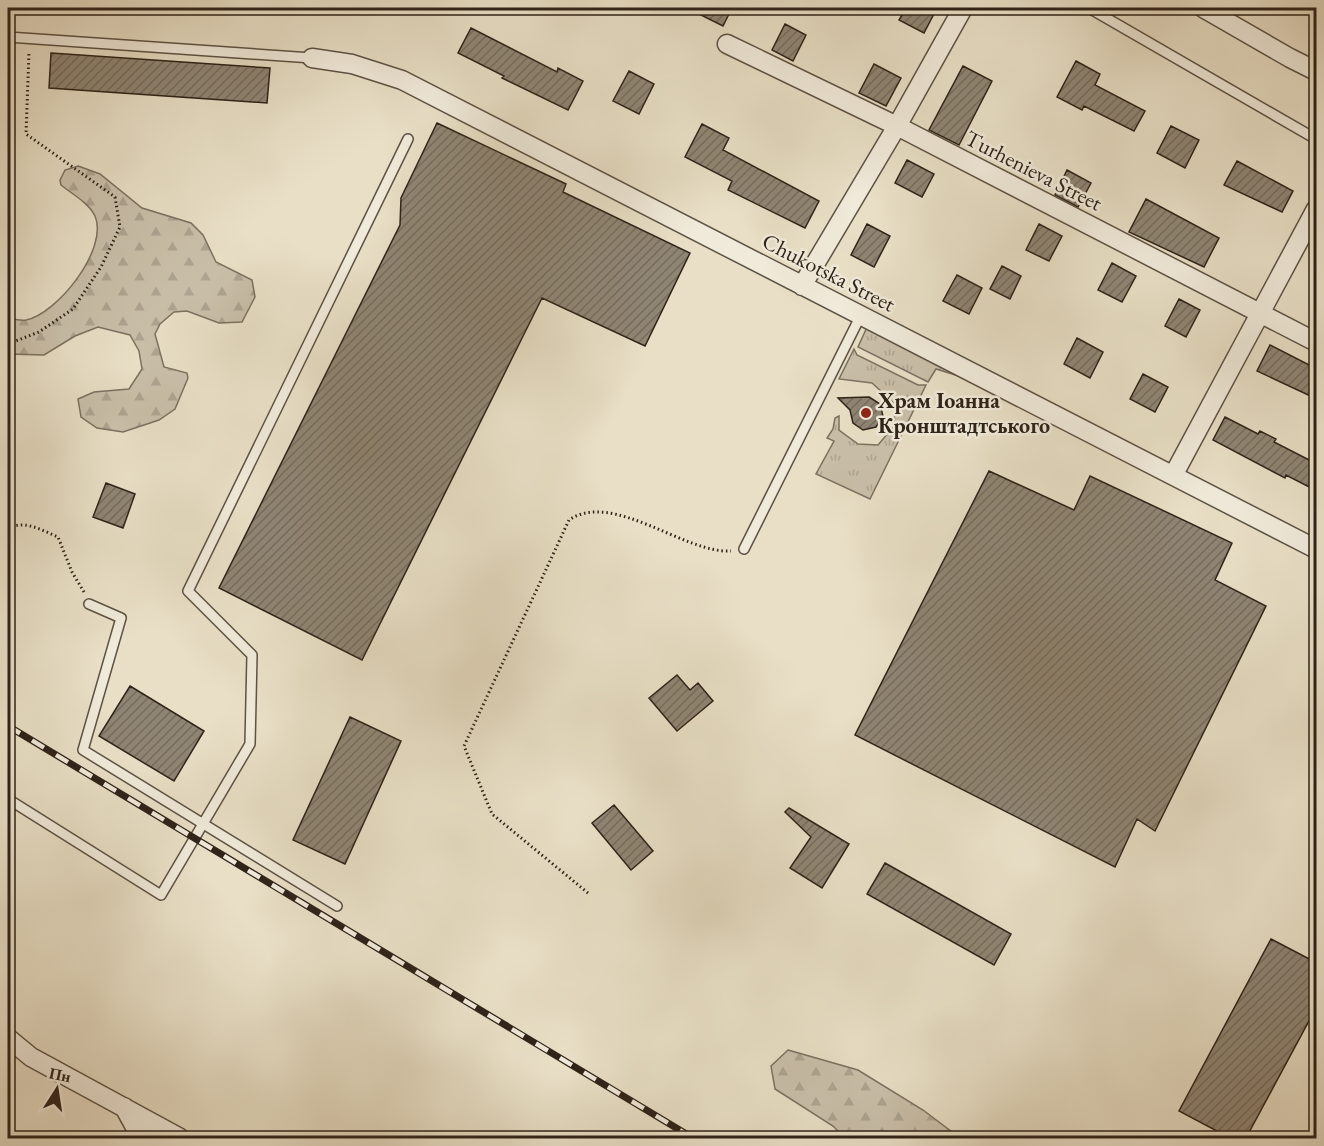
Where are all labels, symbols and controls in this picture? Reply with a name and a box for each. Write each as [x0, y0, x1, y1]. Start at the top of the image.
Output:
street label: Turhenieva Street [960, 123, 1107, 217]
street label: Chukotska Street [757, 226, 900, 318]
place label: Храм Іоанна Кронштадтського [877, 386, 1050, 440]
marker: Храм Іоанна Кронштадтського [859, 406, 873, 420]
north arrow [27, 1059, 87, 1119]
text: Пн [47, 1062, 73, 1087]

